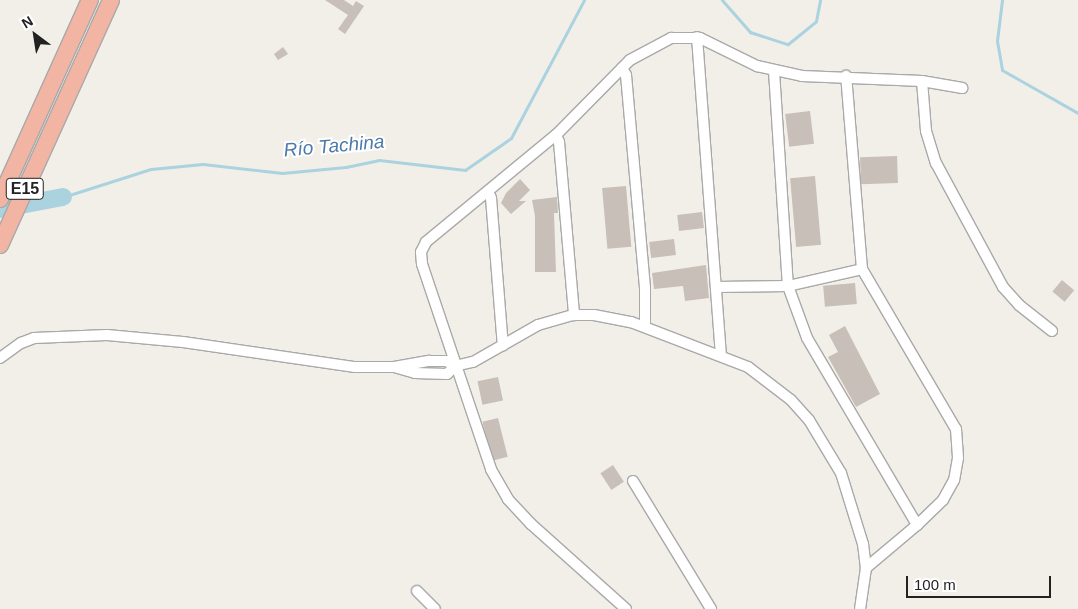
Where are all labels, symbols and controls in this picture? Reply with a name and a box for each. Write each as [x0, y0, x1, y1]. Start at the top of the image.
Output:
north arrow [10, 10, 60, 60]
text: N [19, 13, 36, 32]
water label: Río Tachina [283, 130, 385, 162]
road number: E15 [5, 175, 45, 202]
scale bar [908, 566, 1053, 598]
text: 100 m [914, 576, 956, 593]

